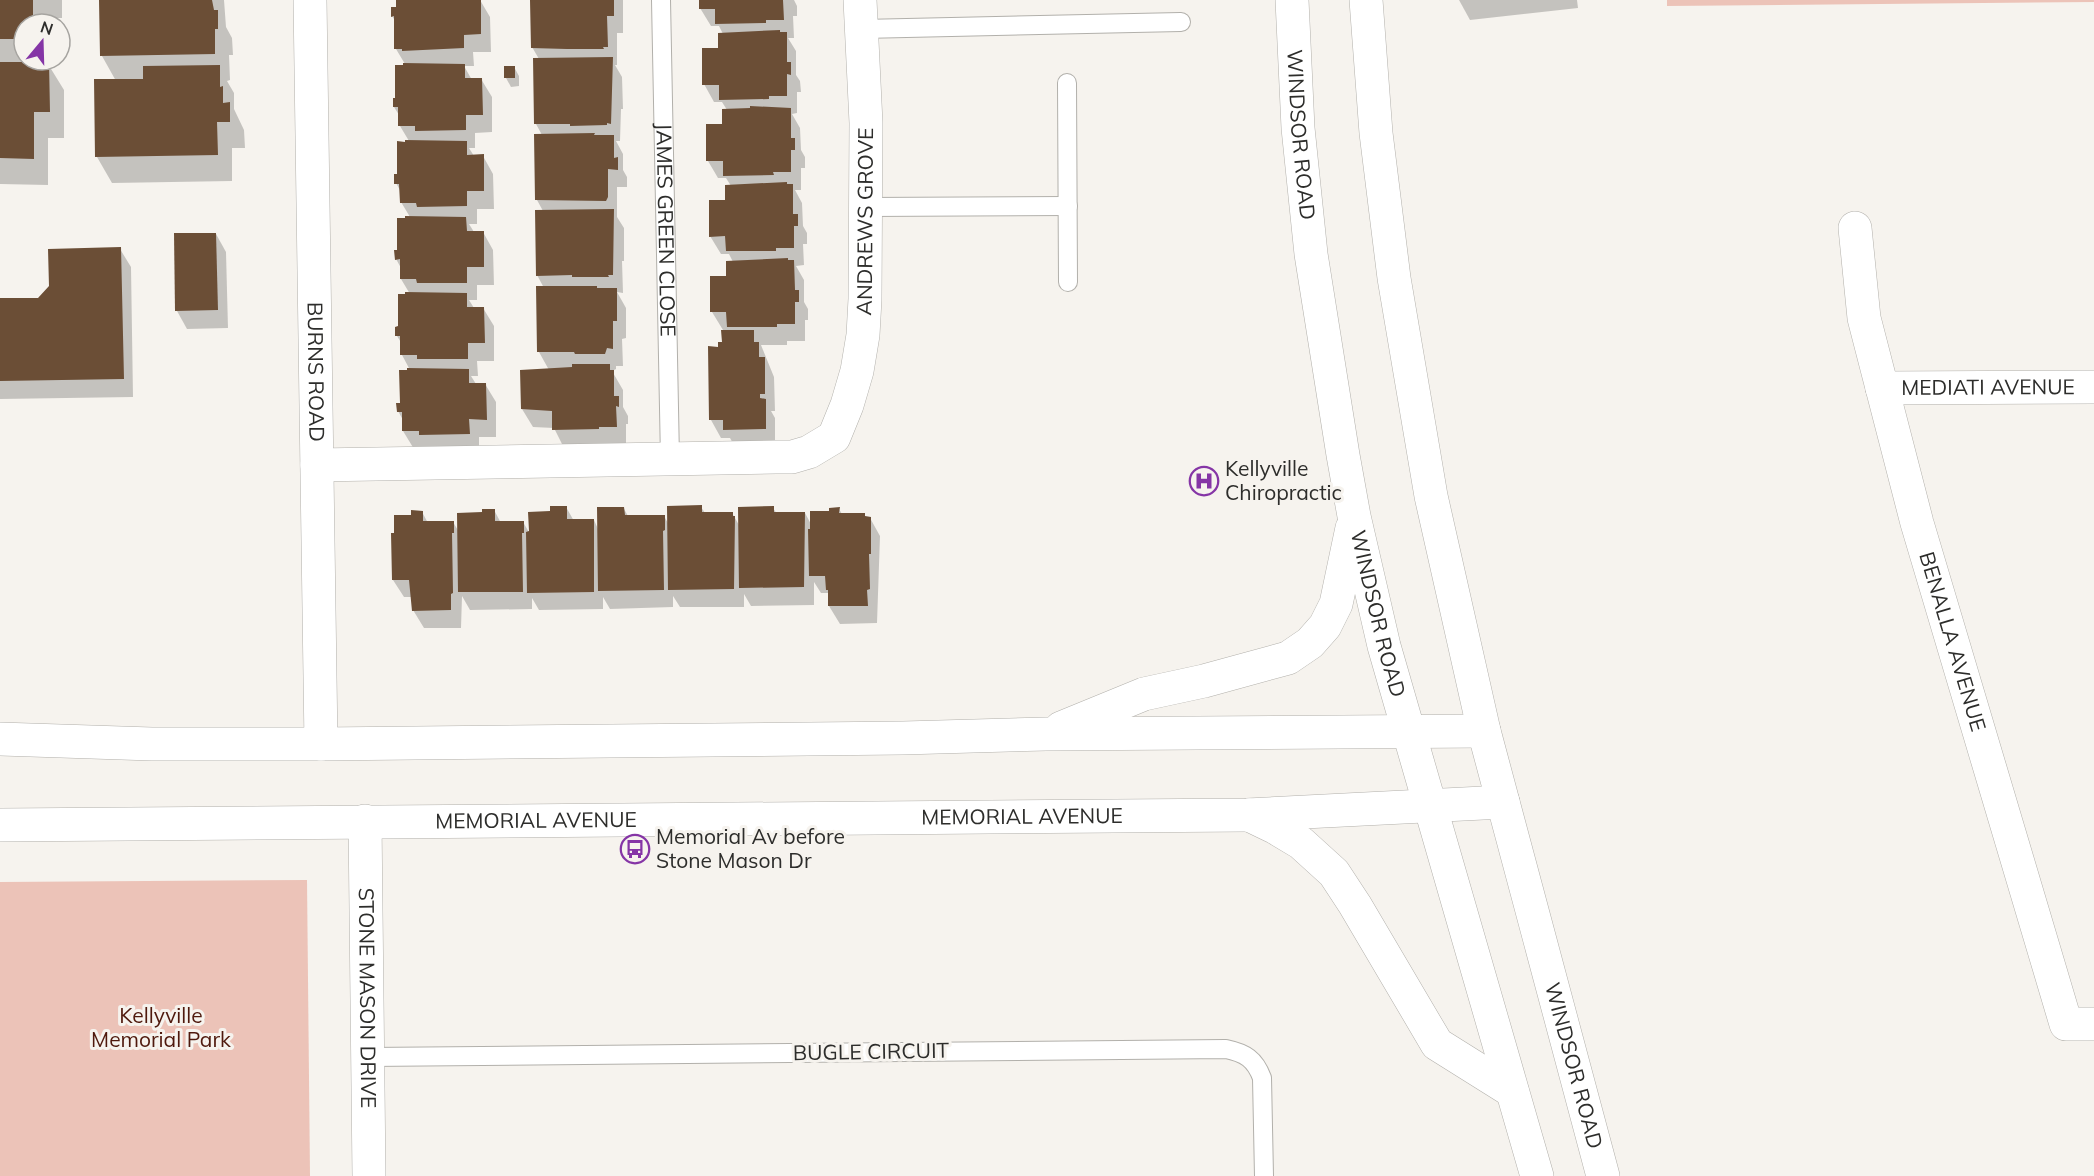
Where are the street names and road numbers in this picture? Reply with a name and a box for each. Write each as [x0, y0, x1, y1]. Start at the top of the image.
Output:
street label: WINDSOR ROAD [1282, 49, 1321, 221]
street label: JAMES GREEN CLOSE [651, 123, 682, 337]
street label: ANDREWS GROVE [850, 127, 878, 316]
street label: BURNS ROAD [302, 302, 331, 442]
street label: MEDIATI AVENUE [1901, 373, 2075, 400]
street label: WINDSOR ROAD [1346, 528, 1412, 700]
street label: BENALLA AVENUE [1914, 549, 1992, 734]
street label: MEMORIAL AVENUE [921, 802, 1123, 830]
street label: MEMORIAL AVENUE [435, 806, 637, 834]
street label: STONE MASON DRIVE [354, 887, 382, 1109]
street label: WINDSOR ROAD [1540, 979, 1609, 1151]
street label: BUGLE CIRCUIT [793, 1037, 950, 1065]

